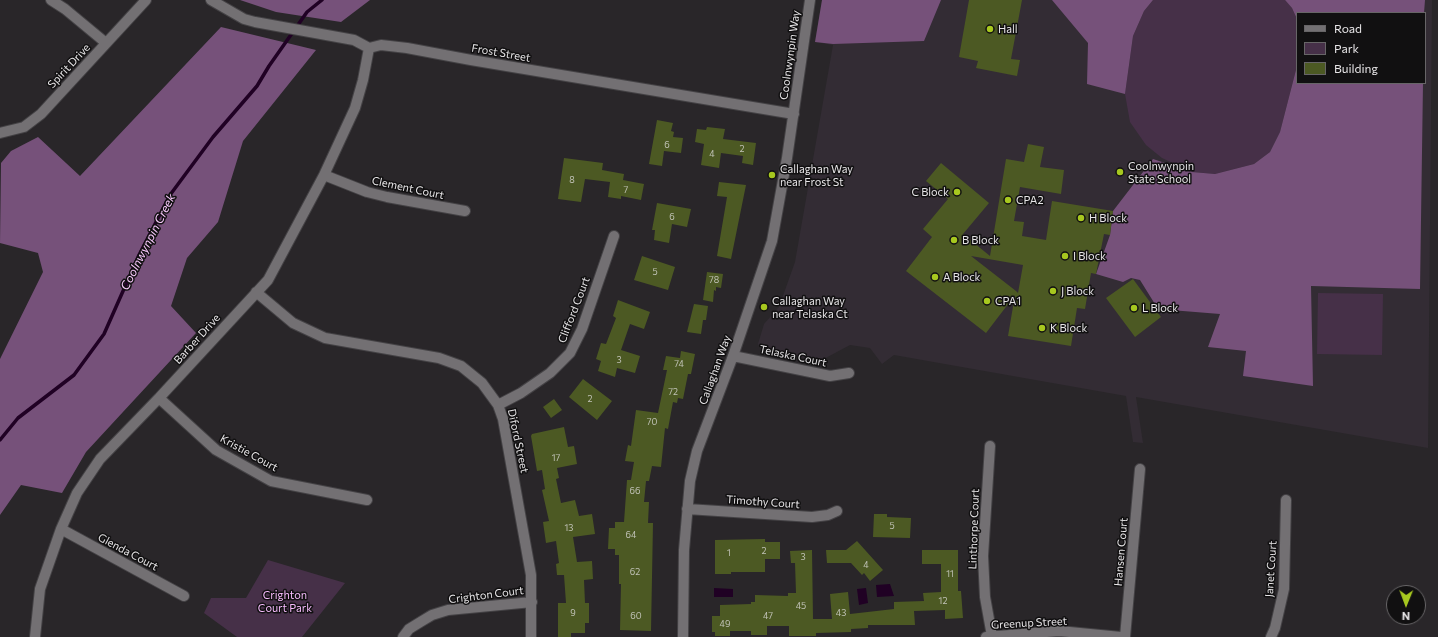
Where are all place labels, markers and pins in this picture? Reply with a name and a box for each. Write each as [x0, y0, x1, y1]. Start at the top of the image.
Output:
place label: Hall [998, 22, 1018, 36]
marker: Hall [985, 24, 995, 34]
place label: Coolnwynpin State School [1128, 159, 1194, 185]
place label: Callaghan Way near Frost St [780, 162, 853, 188]
marker: Coolnwynpin State School [1115, 167, 1125, 177]
marker: Callaghan Way near Frost St [767, 170, 777, 180]
place label: C Block [911, 185, 949, 199]
marker: C Block [952, 187, 962, 197]
place label: CPA2 [1016, 193, 1044, 207]
marker: CPA2 [1003, 195, 1013, 205]
place label: H Block [1089, 211, 1127, 225]
marker: H Block [1076, 213, 1086, 223]
place label: B Block [962, 233, 999, 247]
marker: B Block [949, 235, 959, 245]
place label: I Block [1073, 249, 1106, 263]
marker: I Block [1060, 251, 1070, 261]
place label: A Block [943, 270, 981, 284]
marker: A Block [930, 272, 940, 282]
place label: J Block [1061, 284, 1094, 298]
marker: J Block [1048, 286, 1058, 296]
place label: Callaghan Way near Telaska Ct [772, 294, 848, 320]
place label: CPA1 [995, 294, 1021, 308]
marker: CPA1 [982, 296, 992, 306]
place label: L Block [1142, 301, 1178, 315]
marker: Callaghan Way near Telaska Ct [759, 302, 769, 312]
marker: L Block [1129, 303, 1139, 313]
place label: K Block [1050, 321, 1087, 335]
marker: K Block [1037, 323, 1047, 333]

